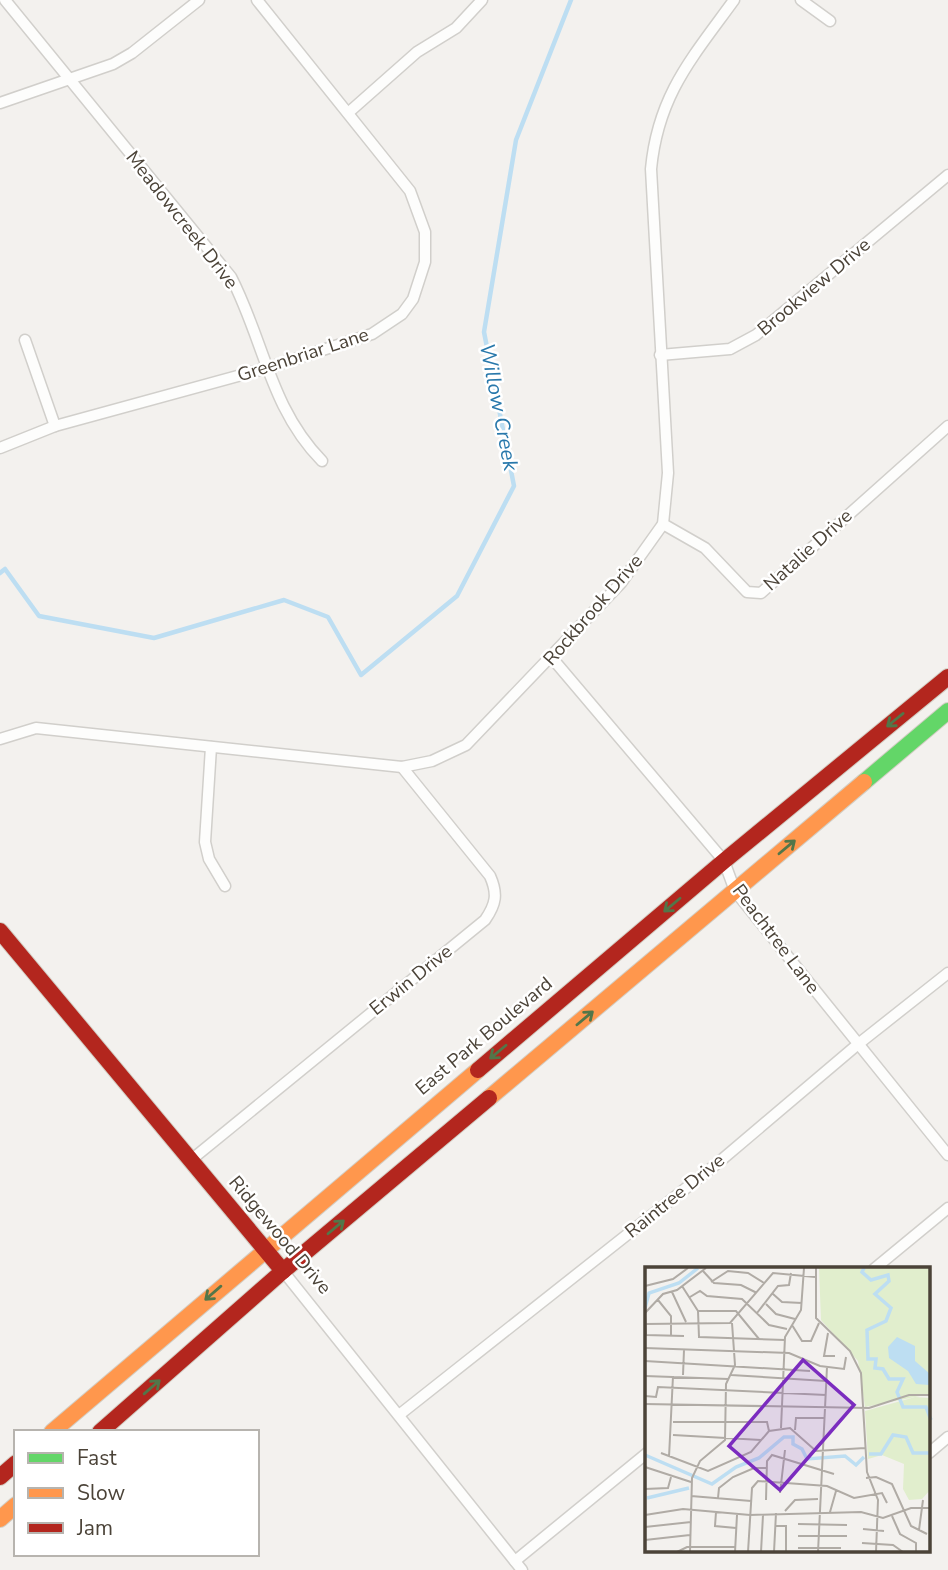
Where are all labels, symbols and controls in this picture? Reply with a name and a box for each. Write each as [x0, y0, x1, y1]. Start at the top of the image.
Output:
street label: Meadowcreek Drive [120, 145, 244, 295]
street label: Brookview Drive [752, 232, 876, 342]
street label: Greenbriar Lane [234, 321, 372, 389]
water label: Willow Creek [473, 341, 525, 474]
street label: Natalie Drive [758, 503, 858, 597]
street label: Rockbrook Drive [537, 549, 649, 671]
one-way arrow [887, 713, 905, 728]
one-way arrow [778, 839, 796, 855]
street label: Peachtree Lane [726, 879, 826, 999]
one-way arrow [663, 897, 681, 913]
street label: Erwin Drive [364, 939, 458, 1021]
street label: East Park Boulevard [410, 971, 558, 1101]
one-way arrow [575, 1010, 593, 1025]
one-way arrow [489, 1043, 507, 1059]
street label: Raintree Drive [620, 1148, 730, 1244]
street label: Ridgewood Drive [223, 1170, 337, 1300]
one-way arrow [326, 1219, 344, 1235]
inset map [645, 1267, 930, 1552]
one-way arrow [204, 1285, 222, 1301]
one-way arrow [142, 1379, 160, 1395]
legend [14, 1430, 259, 1556]
text: Fast [77, 1444, 117, 1472]
text: Slow [77, 1479, 126, 1507]
text: Jam [76, 1514, 113, 1542]

